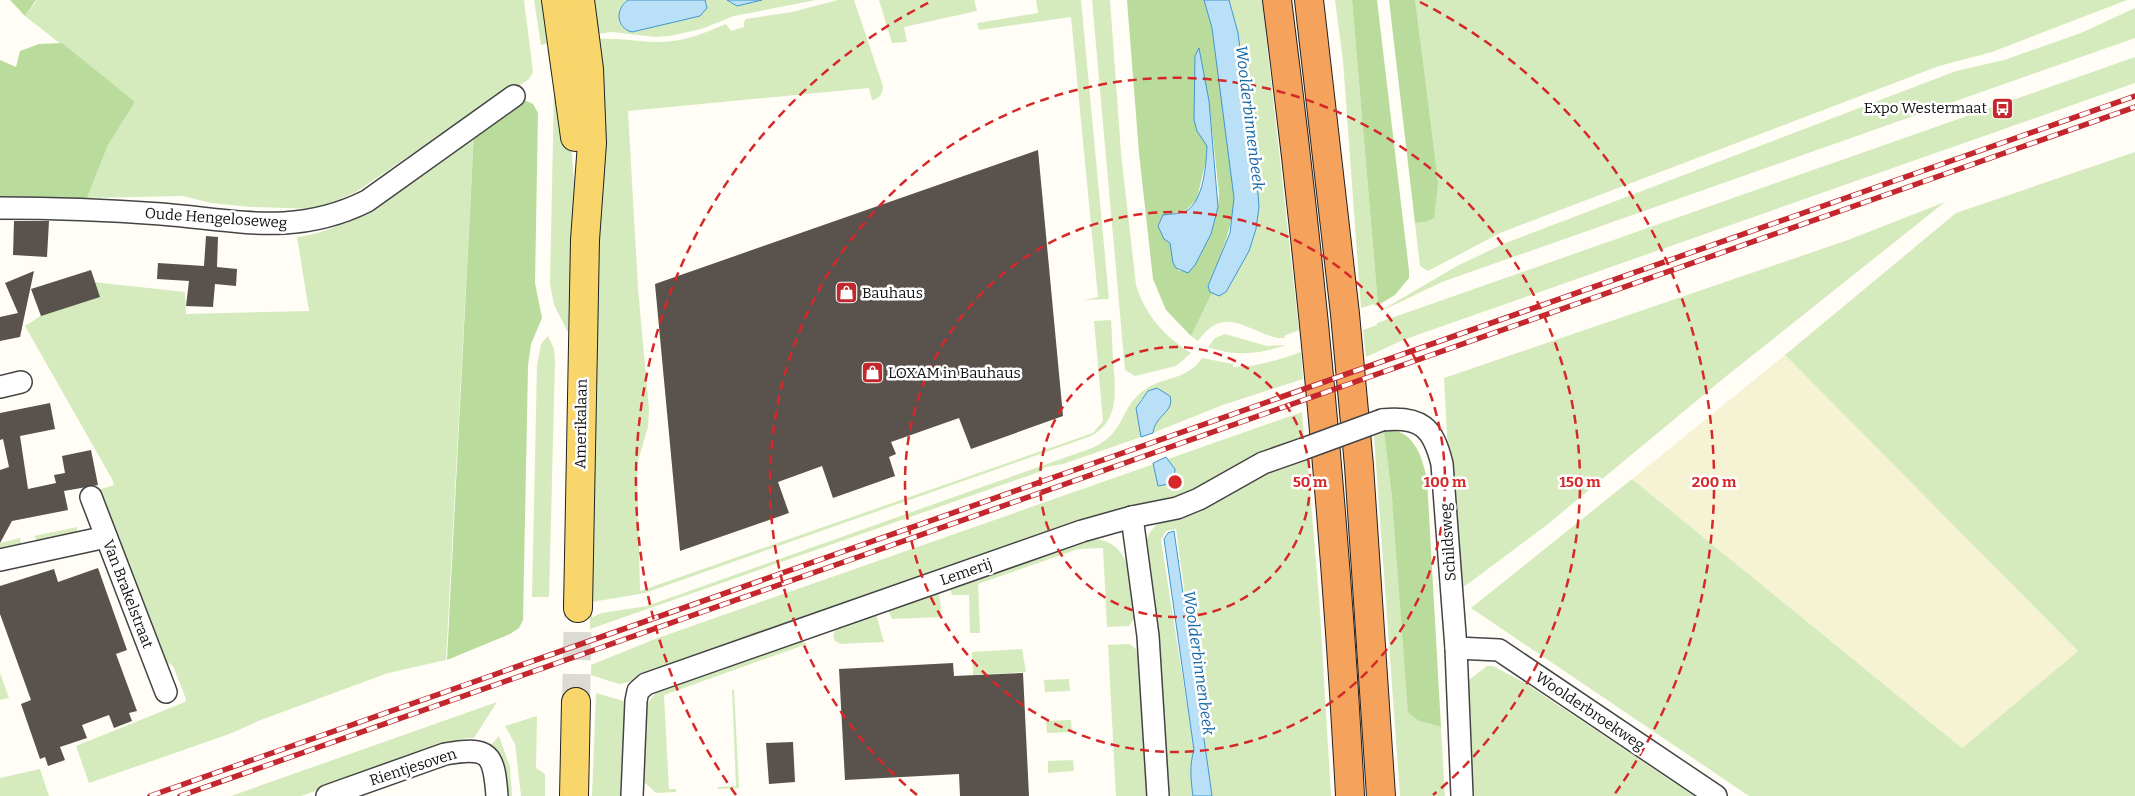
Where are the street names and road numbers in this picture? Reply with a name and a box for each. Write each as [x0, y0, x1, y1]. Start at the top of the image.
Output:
street label: Oude Hengeloseweg [144, 204, 288, 232]
street label: Amerikalaan [571, 378, 591, 469]
street label: Schildsweg [1436, 502, 1460, 582]
street label: Van Brakelstraat [99, 537, 157, 651]
street label: Lemerij [938, 555, 994, 589]
street label: Woolderbroekweg [1532, 668, 1648, 754]
street label: Rientjesoven [367, 744, 459, 790]

